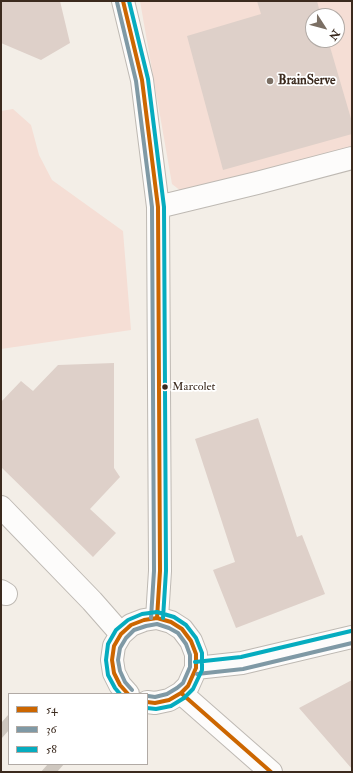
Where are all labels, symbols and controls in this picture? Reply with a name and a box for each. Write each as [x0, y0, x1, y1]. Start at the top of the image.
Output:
north arrow [305, 8, 345, 48]
text: N [326, 27, 342, 43]
place label: BrainServe [278, 73, 335, 89]
marker: BrainServe [265, 76, 275, 86]
place label: Marcolet [172, 380, 215, 394]
marker: Marcolet [160, 382, 170, 392]
legend [8, 693, 148, 765]
text: 54 [46, 702, 57, 717]
text: 36 [46, 722, 57, 737]
text: 58 [46, 742, 57, 757]

